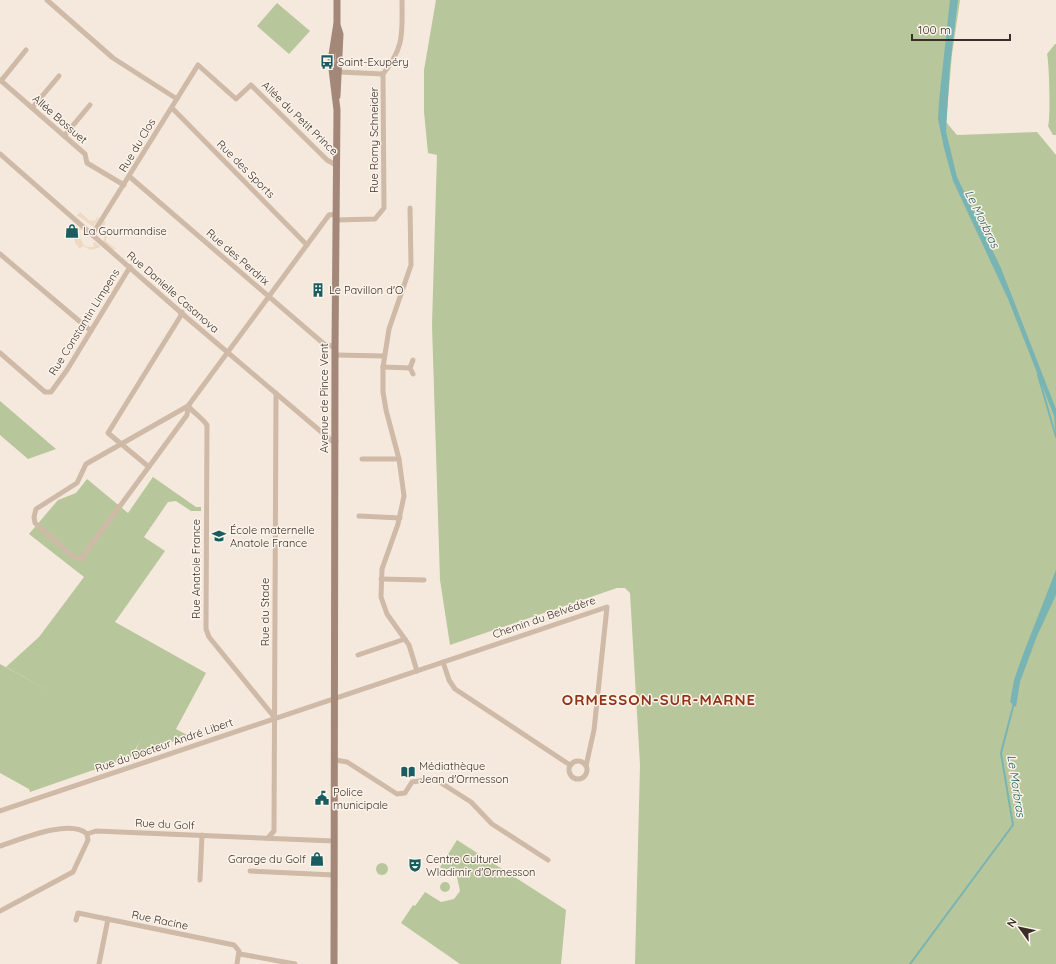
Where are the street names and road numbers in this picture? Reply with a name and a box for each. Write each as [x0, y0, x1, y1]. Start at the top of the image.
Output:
street label: Allée du Petit Prince [259, 78, 341, 158]
street label: Rue Romy Schneider [367, 86, 381, 193]
street label: Allée Bossuet [30, 91, 90, 147]
street label: Rue du Clos [115, 116, 159, 174]
street label: Rue des Sports [214, 137, 278, 201]
street label: Rue des Perdrix [204, 226, 272, 288]
street label: Rue Danielle Casanova [124, 248, 222, 336]
street label: Rue Constantin Limpens [45, 266, 123, 378]
street label: Avenue de Pince Vent [317, 343, 331, 453]
street label: Rue Anatole France [189, 519, 203, 619]
street label: Rue du Stade [258, 578, 272, 646]
street label: Chemin du Belvédère [491, 593, 597, 641]
street label: Rue du Docteur André Libert [93, 715, 235, 775]
street label: Rue du Golf [135, 815, 195, 833]
street label: Rue Racine [130, 907, 190, 933]

